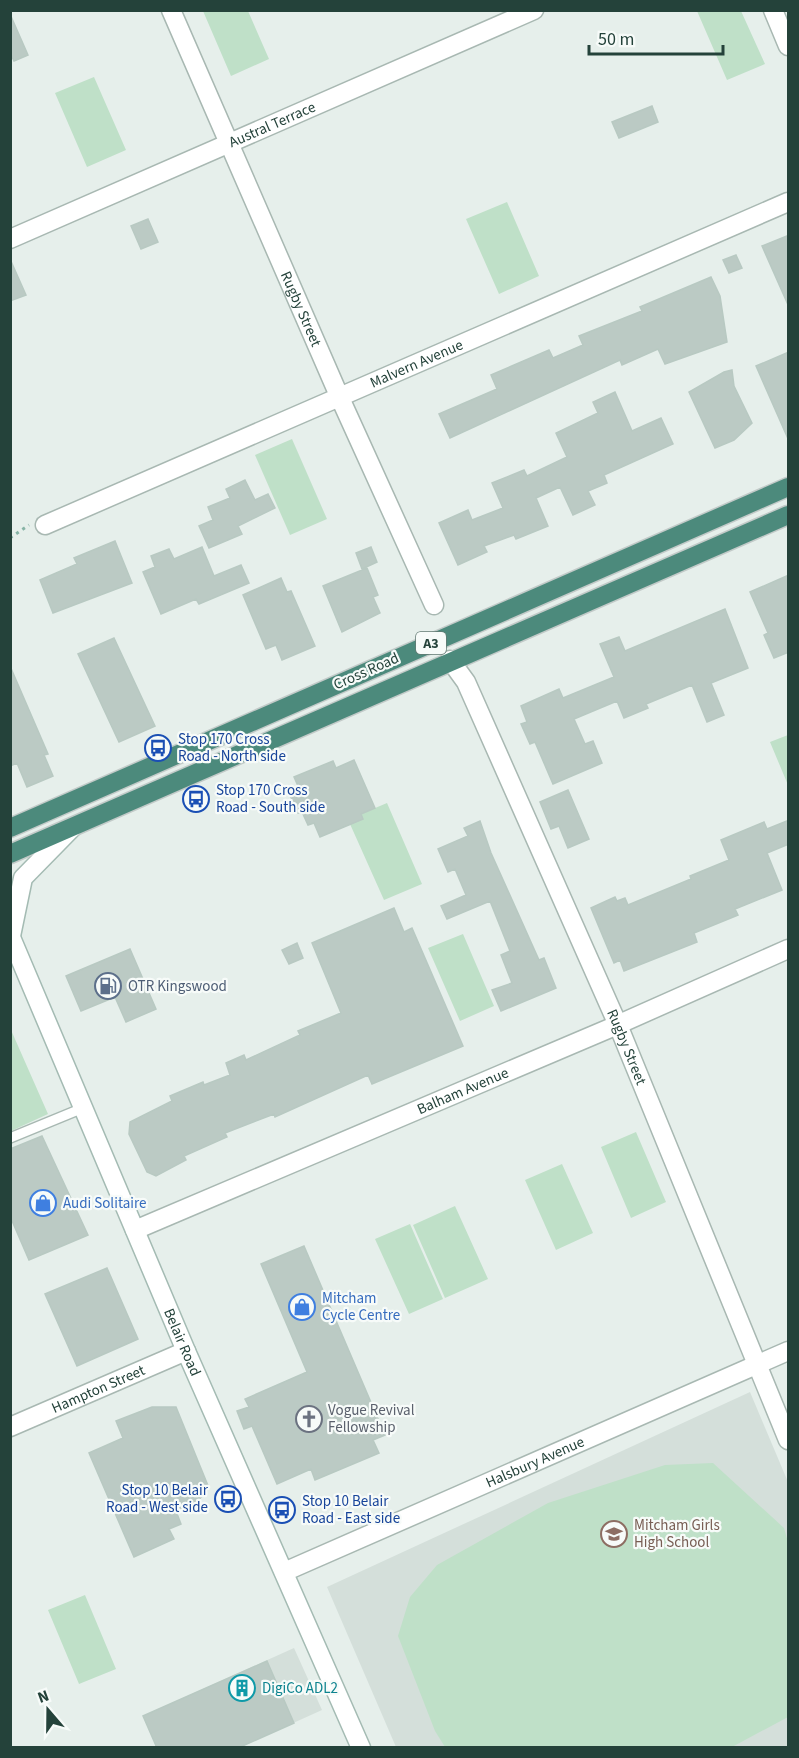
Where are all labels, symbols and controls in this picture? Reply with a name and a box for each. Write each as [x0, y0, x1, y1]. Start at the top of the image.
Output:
scale bar [589, 18, 722, 56]
text: 50 m [598, 27, 634, 52]
street label: Austral Terrace [226, 97, 319, 153]
street label: Rugby Street [275, 268, 326, 350]
street label: Malvern Avenue [367, 335, 466, 393]
road number: A3 [416, 632, 446, 654]
street label: Cross Road [330, 648, 402, 695]
place label: Stop 170 Cross Road - North side [178, 729, 286, 767]
bus stop icon: Stop 170 Cross Road - North side [143, 733, 173, 763]
place label: Stop 170 Cross Road - South side [216, 780, 325, 818]
bus stop icon: Stop 170 Cross Road - South side [181, 784, 211, 814]
fuel station icon: OTR Kingswood [93, 971, 123, 1001]
place label: OTR Kingswood [128, 976, 227, 997]
street label: Rugby Street [601, 1006, 651, 1088]
street label: Balham Avenue [414, 1062, 512, 1120]
shop icon: Audi Solitaire [28, 1188, 58, 1218]
place label: Audi Solitaire [63, 1193, 146, 1214]
place label: Mitcham Cycle Centre [322, 1288, 400, 1326]
shop icon: Mitcham Cycle Centre [287, 1292, 317, 1322]
street label: Belair Road [158, 1305, 206, 1379]
street label: Hampton Street [48, 1360, 148, 1419]
place label: Vogue Revival Fellowship [328, 1400, 415, 1438]
church icon: Vogue Revival Fellowship [294, 1404, 324, 1434]
street label: Halsbury Avenue [482, 1432, 588, 1493]
place label: Stop 10 Belair Road - West side [106, 1480, 209, 1518]
bus stop icon: Stop 10 Belair Road - West side [213, 1484, 243, 1514]
place label: Stop 10 Belair Road - East side [302, 1491, 400, 1529]
bus stop icon: Stop 10 Belair Road - East side [267, 1495, 297, 1525]
place label: Mitcham Girls High School [634, 1515, 720, 1553]
school or university icon: Mitcham Girls High School [599, 1519, 629, 1549]
building icon: DigiCo ADL2 [227, 1673, 257, 1703]
place label: DigiCo ADL2 [262, 1678, 338, 1699]
north arrow [18, 1680, 78, 1740]
text: N [34, 1685, 52, 1709]

